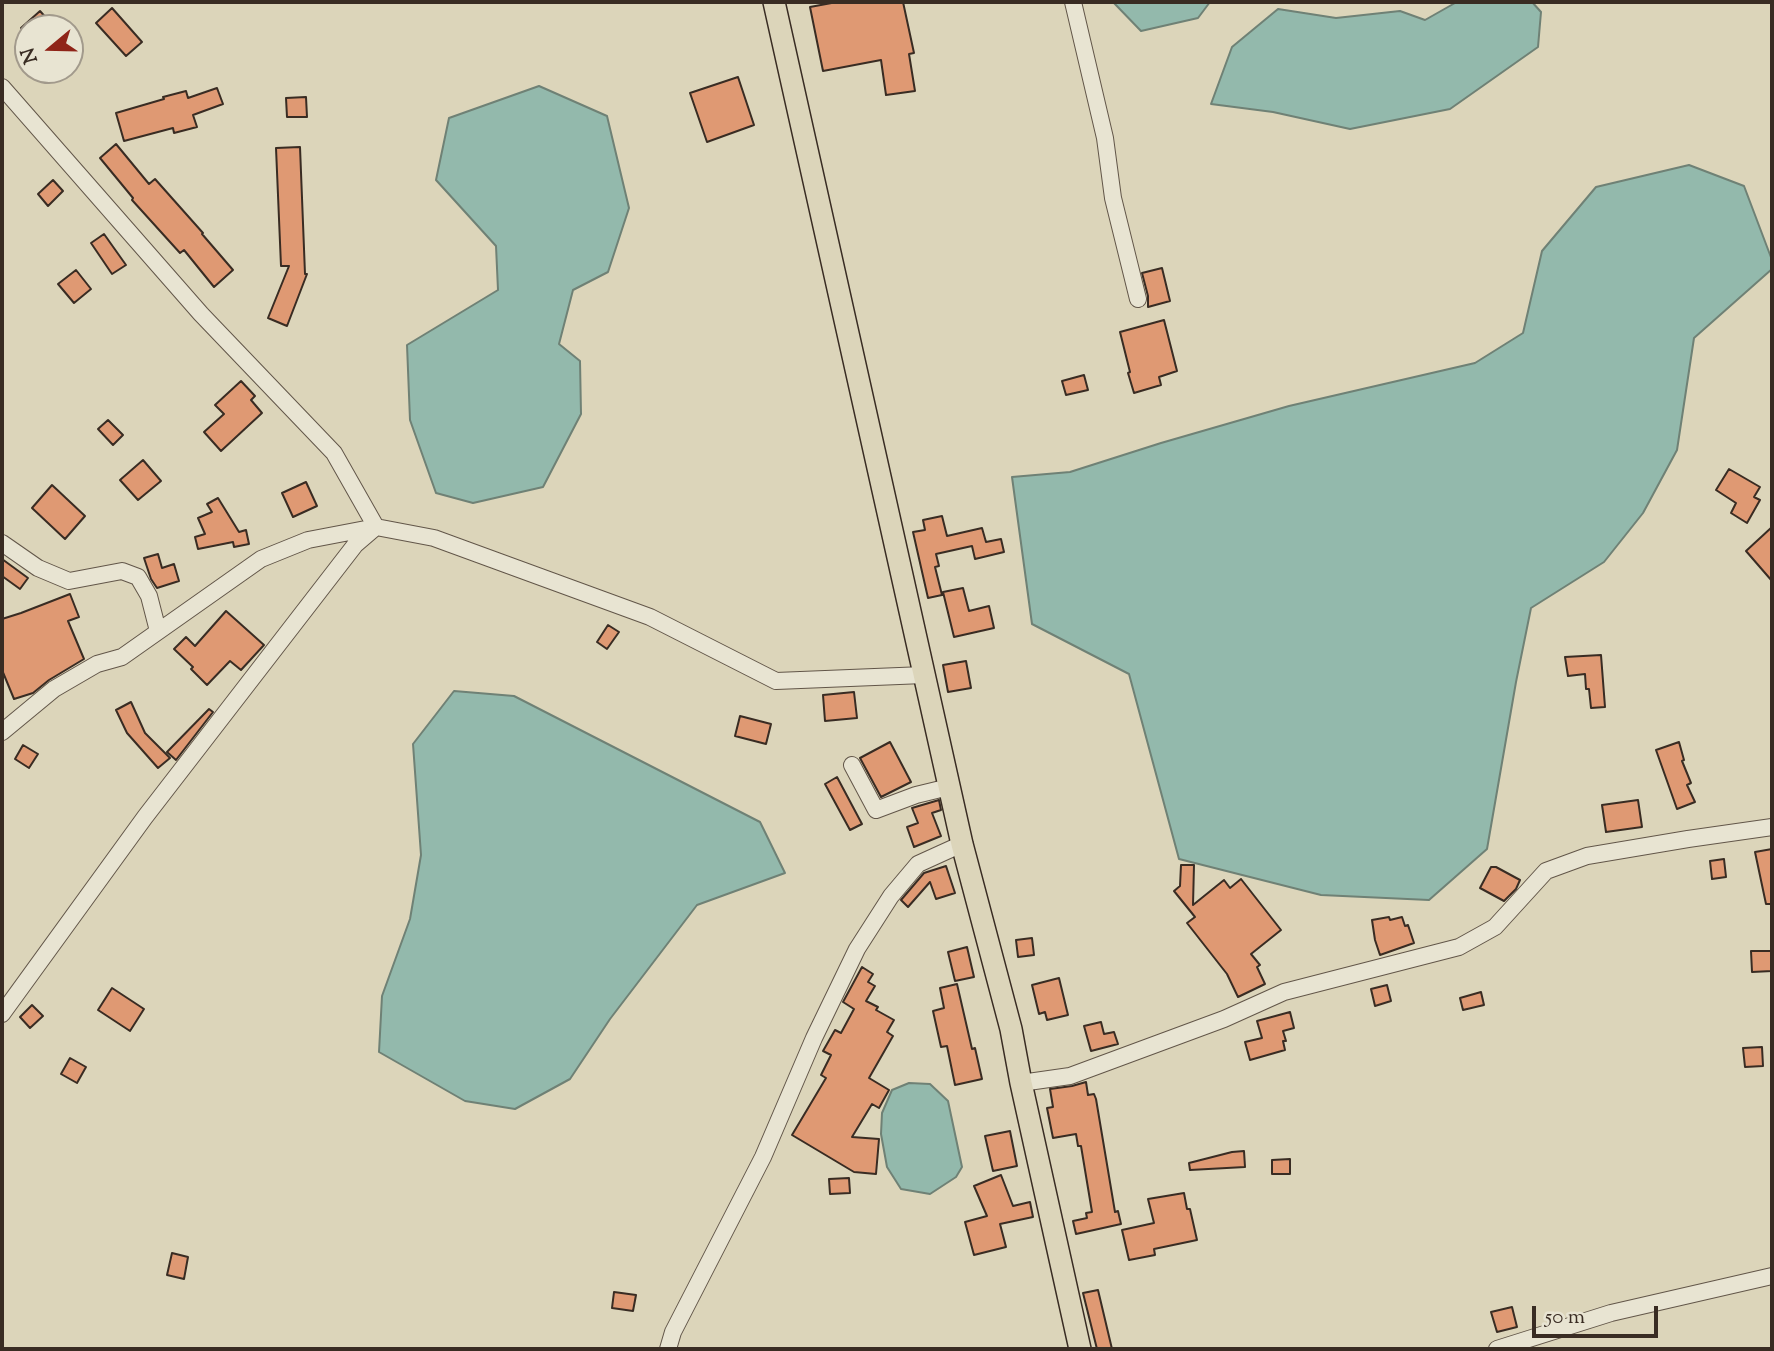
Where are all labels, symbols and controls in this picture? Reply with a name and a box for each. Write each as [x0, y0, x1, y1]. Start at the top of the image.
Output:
north arrow [14, 14, 84, 84]
text: N [15, 44, 46, 67]
scale bar [1536, 1292, 1662, 1336]
text: 50 m [1545, 1303, 1585, 1333]

